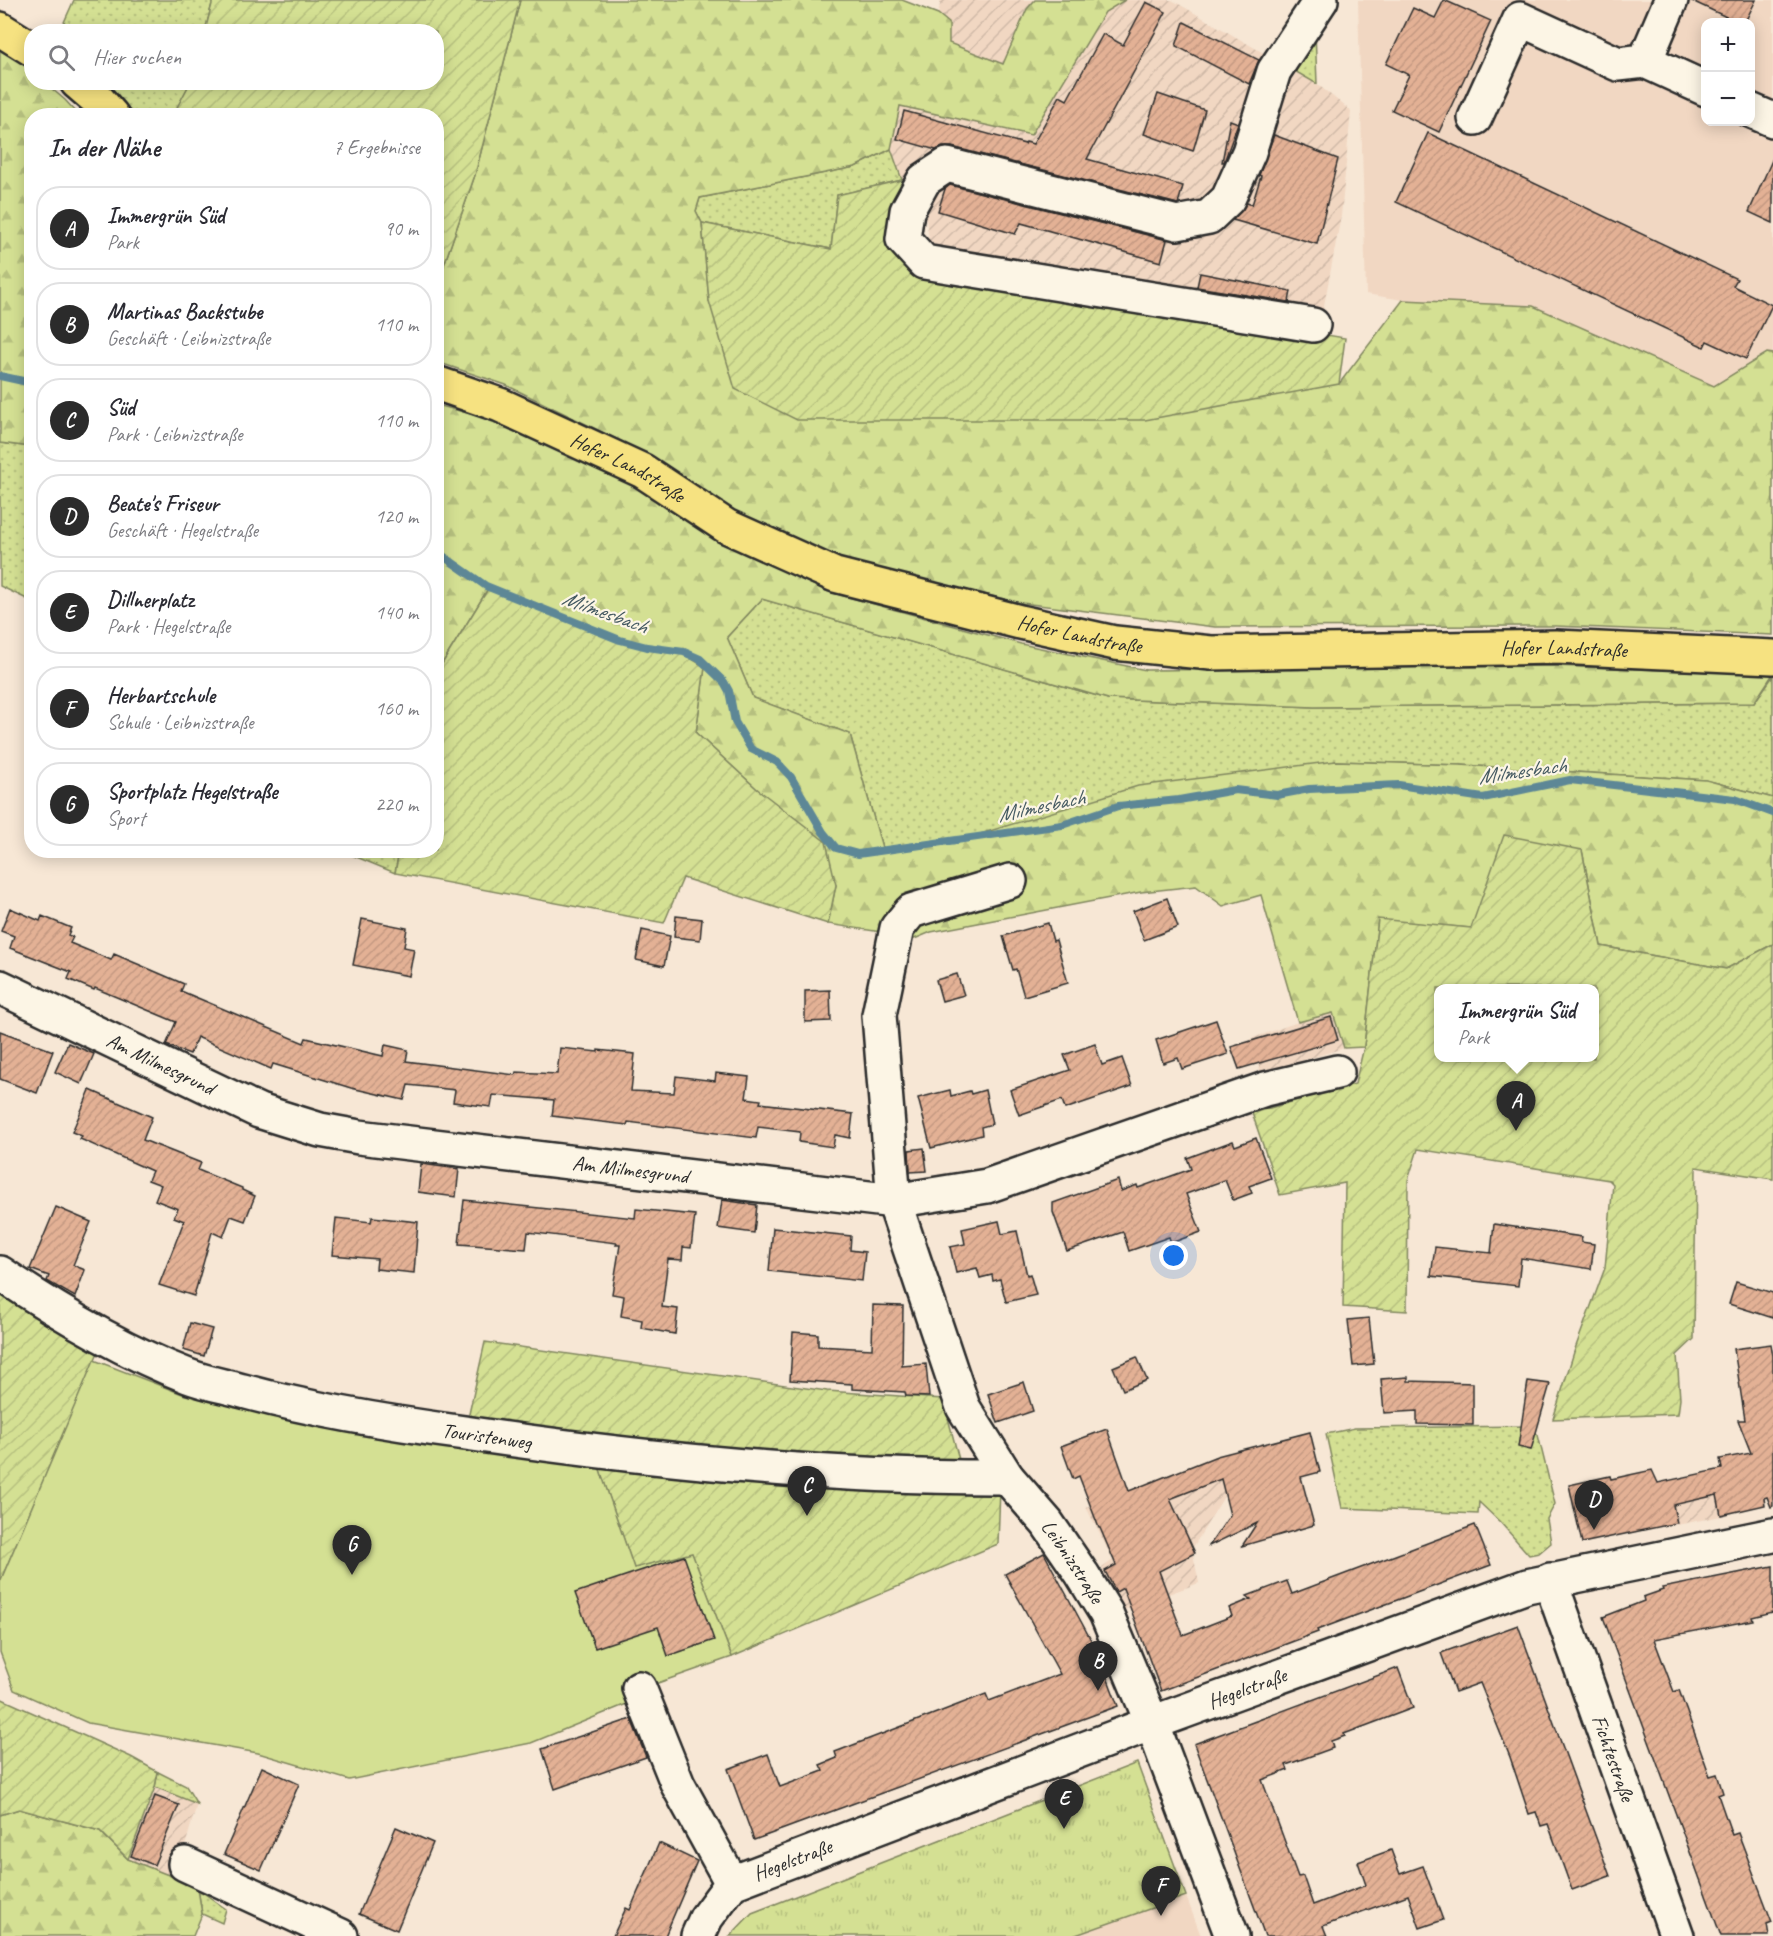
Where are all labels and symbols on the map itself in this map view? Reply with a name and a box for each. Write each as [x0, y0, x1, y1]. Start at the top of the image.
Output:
street label: Hofer Landstraße [567, 426, 692, 509]
water label: Milmesbach [559, 584, 653, 641]
street label: Hofer Landstraße [1015, 609, 1145, 659]
street label: Hofer Landstraße [1501, 634, 1630, 663]
water label: Milmesbach [1476, 751, 1570, 791]
water label: Milmesbach [995, 783, 1089, 829]
street label: Am Milmesgrund [102, 1027, 222, 1102]
pin: A [1496, 1082, 1536, 1131]
street label: Am Milmesgrund [571, 1150, 694, 1190]
your location [1159, 1241, 1188, 1270]
street label: Touristenweg [440, 1417, 535, 1455]
pin: C [788, 1466, 826, 1516]
pin: D [1574, 1480, 1614, 1530]
street label: Leibnizstraße [1036, 1515, 1111, 1610]
pin: G [332, 1526, 372, 1575]
pin: B [1078, 1642, 1118, 1691]
street label: Hegelstraße [1204, 1661, 1292, 1715]
street label: Fichtestraße [1586, 1711, 1642, 1807]
pin: E [1044, 1780, 1084, 1829]
street label: Hegelstraße [750, 1832, 837, 1887]
pin: F [1142, 1866, 1180, 1916]

